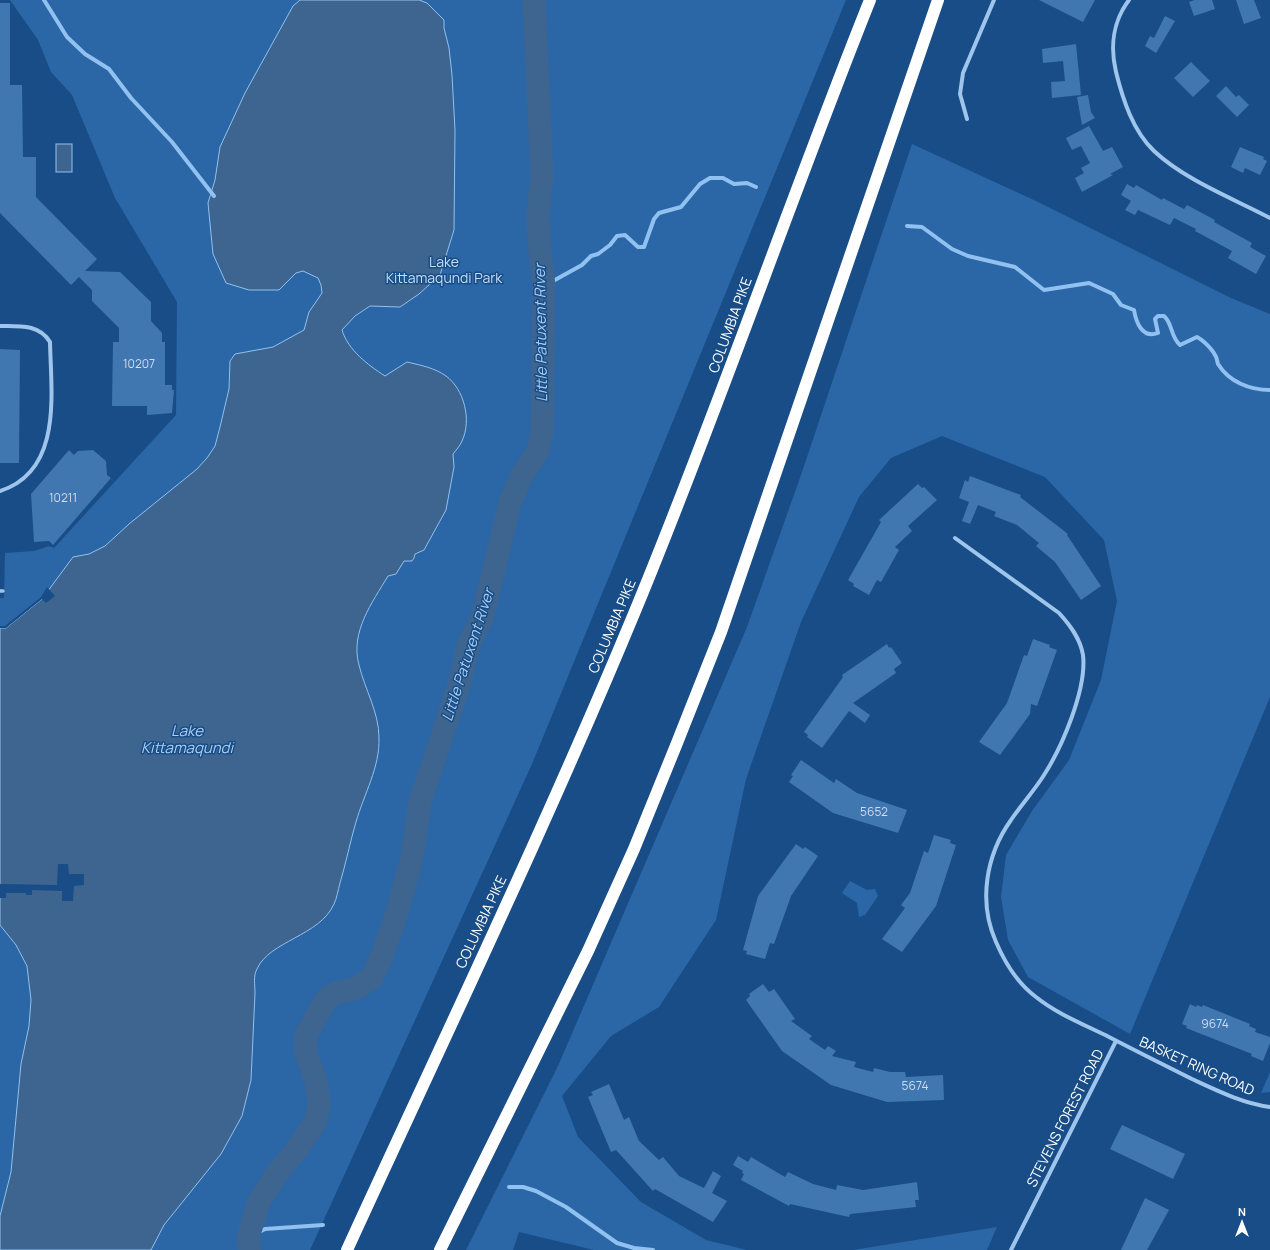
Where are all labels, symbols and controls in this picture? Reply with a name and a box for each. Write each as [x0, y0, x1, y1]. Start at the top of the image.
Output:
park label: Lake Kittamaqundi Park [386, 252, 503, 287]
water label: Little Patuxent River [529, 261, 552, 402]
street label: COLUMBIA PIKE [703, 274, 756, 375]
house number: 10207 [123, 355, 155, 372]
house number: 10211 [49, 489, 77, 506]
street label: COLUMBIA PIKE [583, 576, 640, 676]
water label: Little Patuxent River [436, 584, 500, 724]
water label: Lake Kittamaqundi [141, 720, 235, 758]
house number: 5652 [860, 803, 888, 820]
street label: COLUMBIA PIKE [451, 872, 510, 971]
house number: 9674 [1201, 1015, 1229, 1032]
street label: BASKET RING ROAD [1137, 1032, 1258, 1099]
street label: STEVENS FOREST ROAD [1022, 1046, 1108, 1190]
house number: 5674 [902, 1077, 929, 1094]
north arrow [1222, 1202, 1262, 1242]
text: N [1238, 1204, 1246, 1219]

